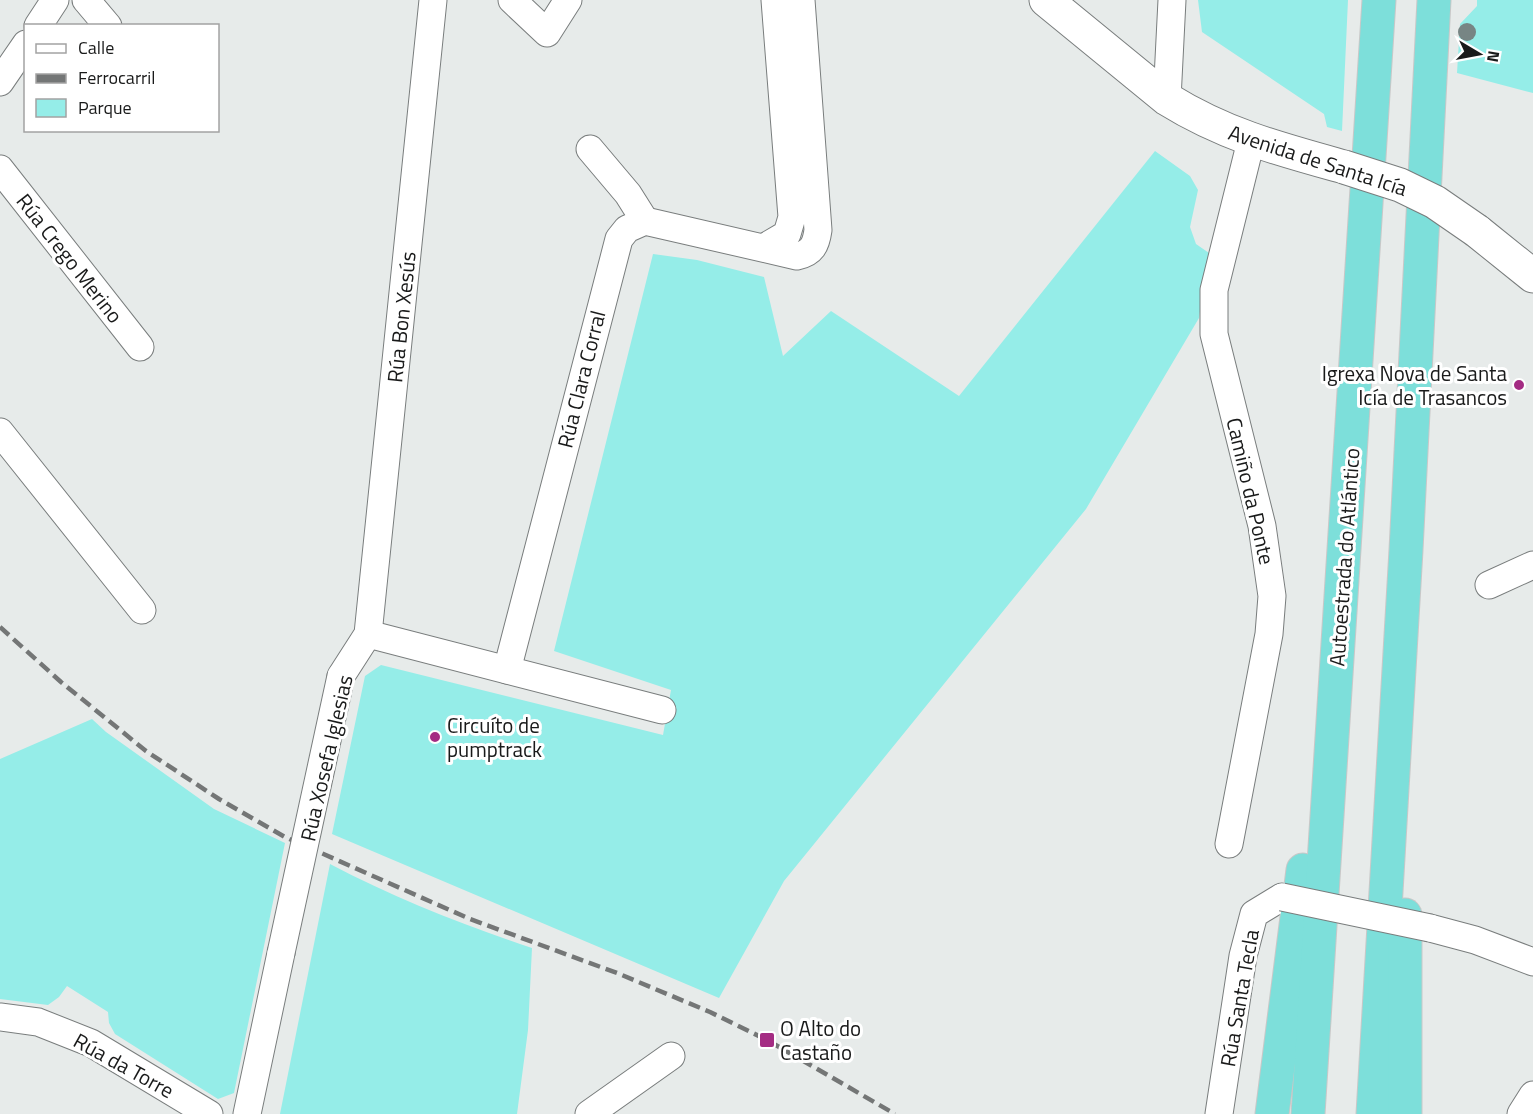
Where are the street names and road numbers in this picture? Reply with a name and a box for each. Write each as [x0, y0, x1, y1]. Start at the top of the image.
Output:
street label: Avenida de Santa Icía [1225, 116, 1412, 204]
street label: Rúa Crego Merino [9, 186, 131, 330]
street label: Rúa Bon Xesús [378, 250, 424, 384]
street label: Rúa Clara Corral [548, 307, 614, 451]
street label: Camiño da Ponte [1219, 414, 1283, 568]
street label: Autoestrada do Atlántico [1320, 447, 1368, 667]
street label: Rúa Xosefa Iglesias [291, 672, 361, 844]
street label: Rúa Santa Tecla [1211, 926, 1267, 1069]
street label: Rúa da Torre [68, 1024, 180, 1106]

